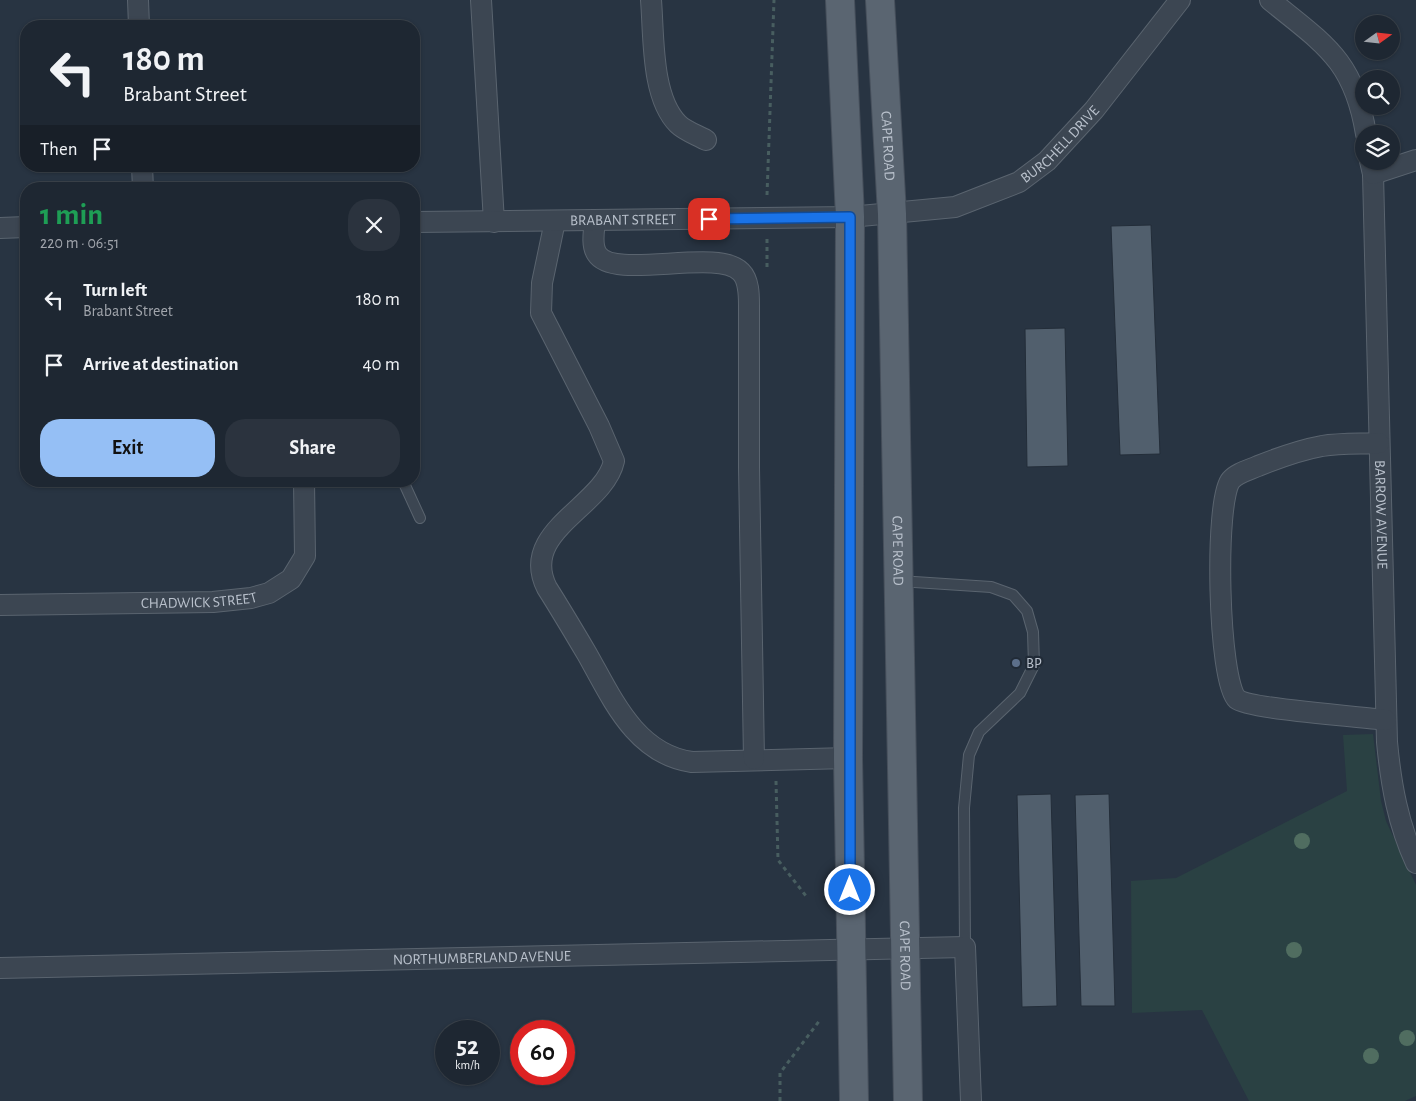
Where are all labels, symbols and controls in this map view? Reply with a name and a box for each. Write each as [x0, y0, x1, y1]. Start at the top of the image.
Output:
north arrow [1355, 15, 1400, 60]
map controls [1355, 15, 1400, 170]
icon: left [40, 40, 105, 105]
text: 180 m [123, 42, 205, 77]
button: search [1355, 70, 1400, 115]
text: Brabant Street [123, 83, 247, 105]
street label: BURCHELL DRIVE [1018, 103, 1102, 186]
street label: CAPE ROAD [878, 110, 897, 181]
button: layers [1355, 125, 1400, 170]
icon: arrive [88, 135, 116, 163]
text: Then [40, 140, 78, 159]
pin [688, 198, 730, 240]
button: close [348, 199, 400, 251]
text: 1 min [40, 200, 103, 230]
icon: arrive [695, 205, 723, 233]
street label: BRABANT STREET [570, 212, 677, 228]
text: 220 m · 06:51 [40, 235, 119, 251]
text: Turn left [83, 281, 147, 300]
icon: left [40, 286, 68, 314]
text: 180 m [356, 290, 400, 309]
text: Brabant Street [83, 303, 173, 319]
icon: arrive [40, 351, 68, 379]
text: Arrive at destination [83, 355, 239, 374]
text: 40 m [362, 355, 400, 374]
button: Exit [40, 419, 215, 477]
button: Share [225, 419, 400, 477]
street label: BARROW AVENUE [1372, 460, 1390, 569]
street label: CAPE ROAD [889, 516, 906, 586]
street label: CHADWICK STREET [141, 590, 259, 611]
place label: BP [1026, 656, 1042, 671]
marker: BP [1010, 657, 1022, 669]
position arrow [823, 863, 875, 915]
street label: CAPE ROAD [897, 920, 913, 991]
street label: NORTHUMBERLAND AVENUE [393, 949, 571, 967]
speed limit sign: 60 [510, 1020, 575, 1085]
text: 52 [456, 1034, 479, 1059]
text: km/h [455, 1059, 480, 1071]

